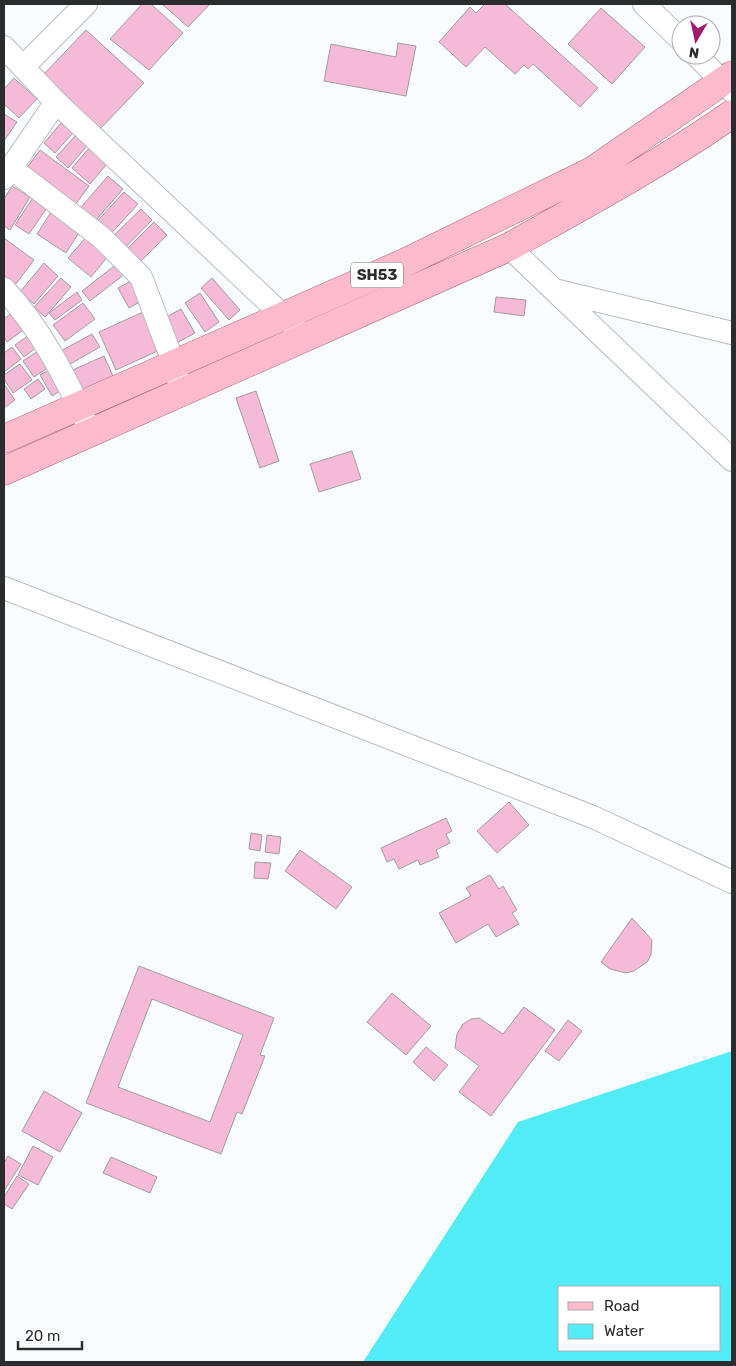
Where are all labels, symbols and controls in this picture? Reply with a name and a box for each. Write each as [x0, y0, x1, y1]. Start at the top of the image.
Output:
north arrow [671, 15, 721, 65]
text: N [688, 43, 700, 62]
road number: SH53 [351, 262, 403, 288]
legend [558, 1286, 721, 1351]
text: Road [604, 1297, 640, 1315]
scale bar [18, 1318, 81, 1350]
text: Water [604, 1322, 644, 1340]
text: 20 m [25, 1327, 60, 1345]

